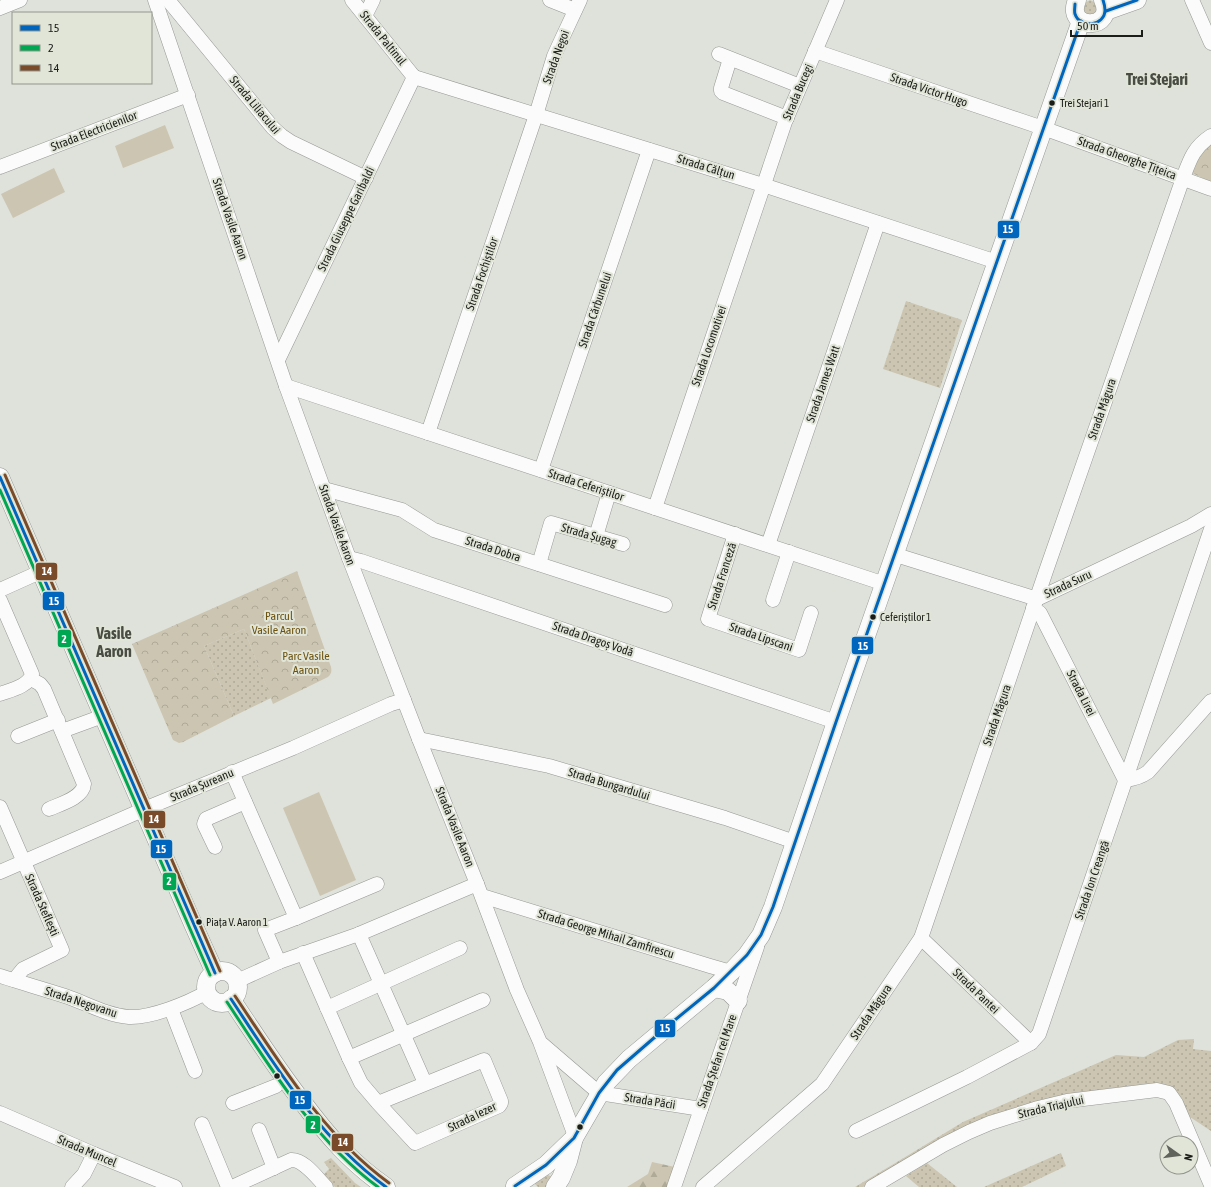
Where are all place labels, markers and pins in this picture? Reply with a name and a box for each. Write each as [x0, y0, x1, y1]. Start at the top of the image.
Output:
place label: Trei Stejari 1 [1060, 97, 1109, 109]
marker: Trei Stejari 1 [1047, 98, 1057, 108]
place label: Ceferiștilor 1 [880, 611, 931, 623]
marker: Ceferiștilor 1 [868, 612, 878, 622]
place label: Piața V. Aaron 1 [206, 916, 268, 928]
marker: Piața V. Aaron 1 [194, 917, 204, 927]
unlabelled marker [272, 1071, 282, 1081]
unlabelled marker [575, 1122, 585, 1132]

